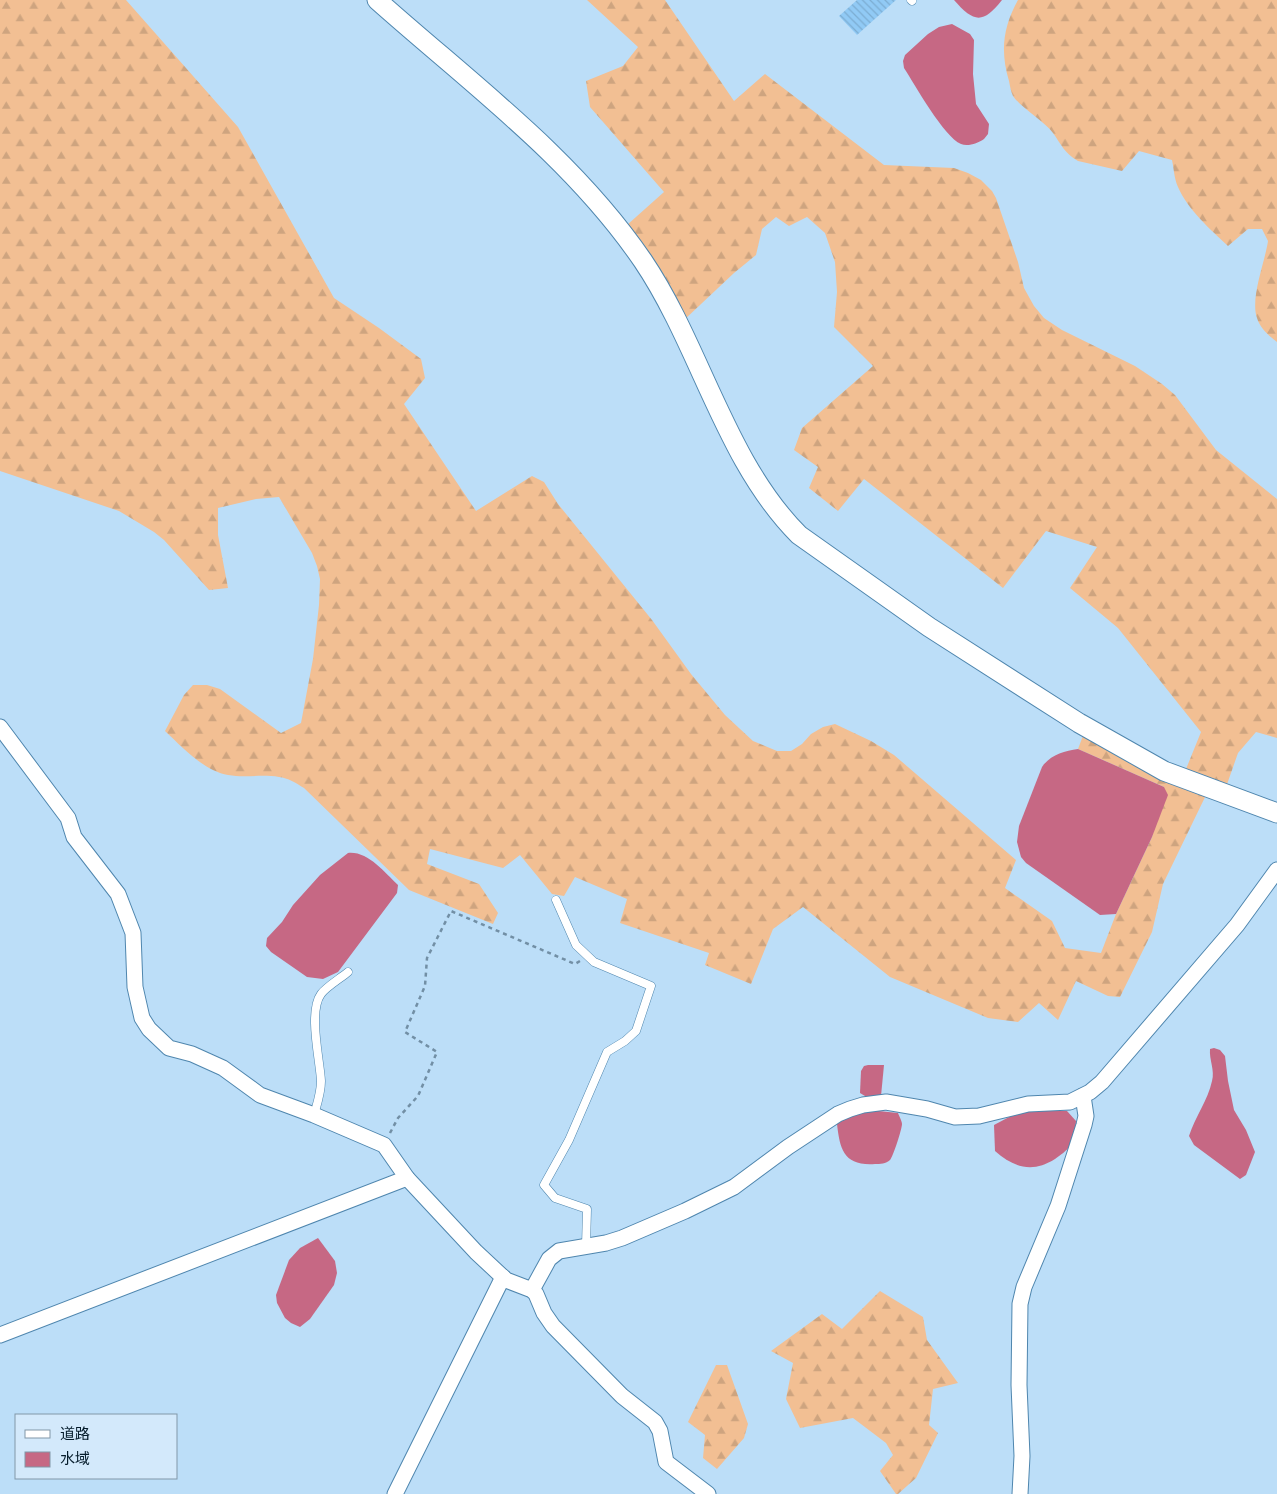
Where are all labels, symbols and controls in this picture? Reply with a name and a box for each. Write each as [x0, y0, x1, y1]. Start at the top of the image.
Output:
legend [15, 1414, 178, 1479]
text: 道路 [60, 1423, 90, 1444]
text: 水域 [60, 1448, 90, 1469]

